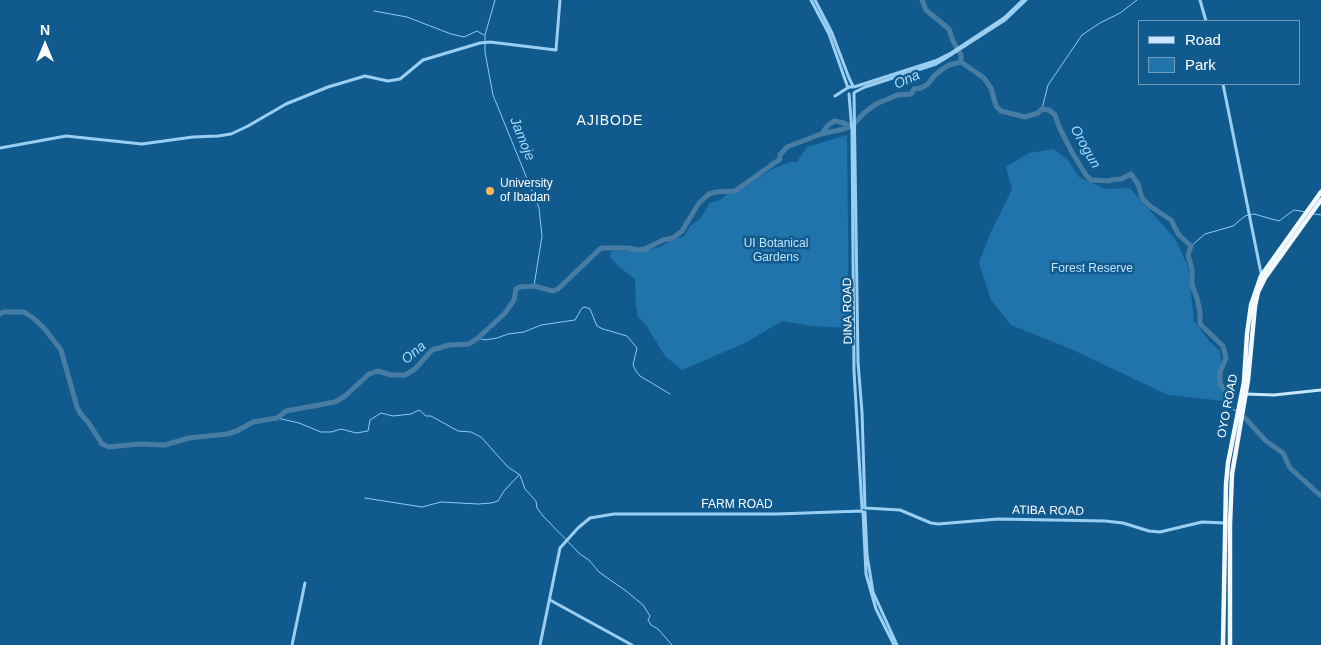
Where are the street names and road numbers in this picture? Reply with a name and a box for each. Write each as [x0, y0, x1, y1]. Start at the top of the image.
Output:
street label: DINA ROAD [840, 278, 856, 344]
street label: OYO ROAD [1215, 373, 1241, 439]
street label: FARM ROAD [701, 498, 773, 512]
street label: ATIBA ROAD [1012, 503, 1084, 519]

